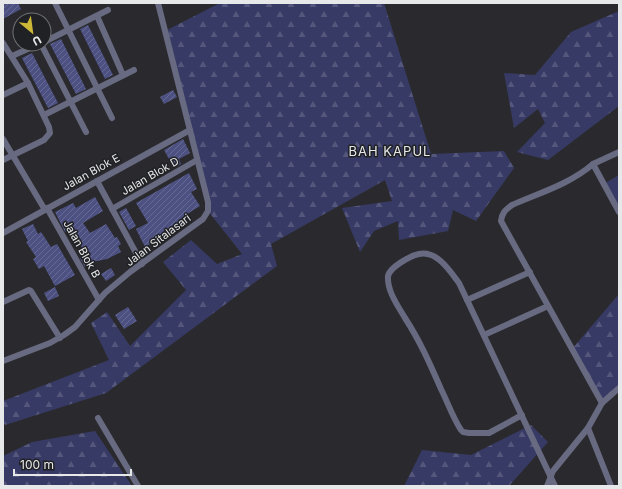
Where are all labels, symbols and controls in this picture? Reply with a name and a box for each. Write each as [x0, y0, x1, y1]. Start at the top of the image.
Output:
north arrow [12, 12, 52, 52]
text: U [30, 33, 44, 49]
district label: BAH KAPUL [349, 143, 431, 159]
street label: Jalan Blok E [60, 151, 122, 193]
street label: Jalan Blok D [119, 154, 181, 198]
street label: Jalan Sitalasari [123, 211, 193, 269]
street label: Jalan Blok B [60, 218, 104, 280]
scale bar [14, 451, 131, 477]
text: 100 m [20, 457, 54, 472]

